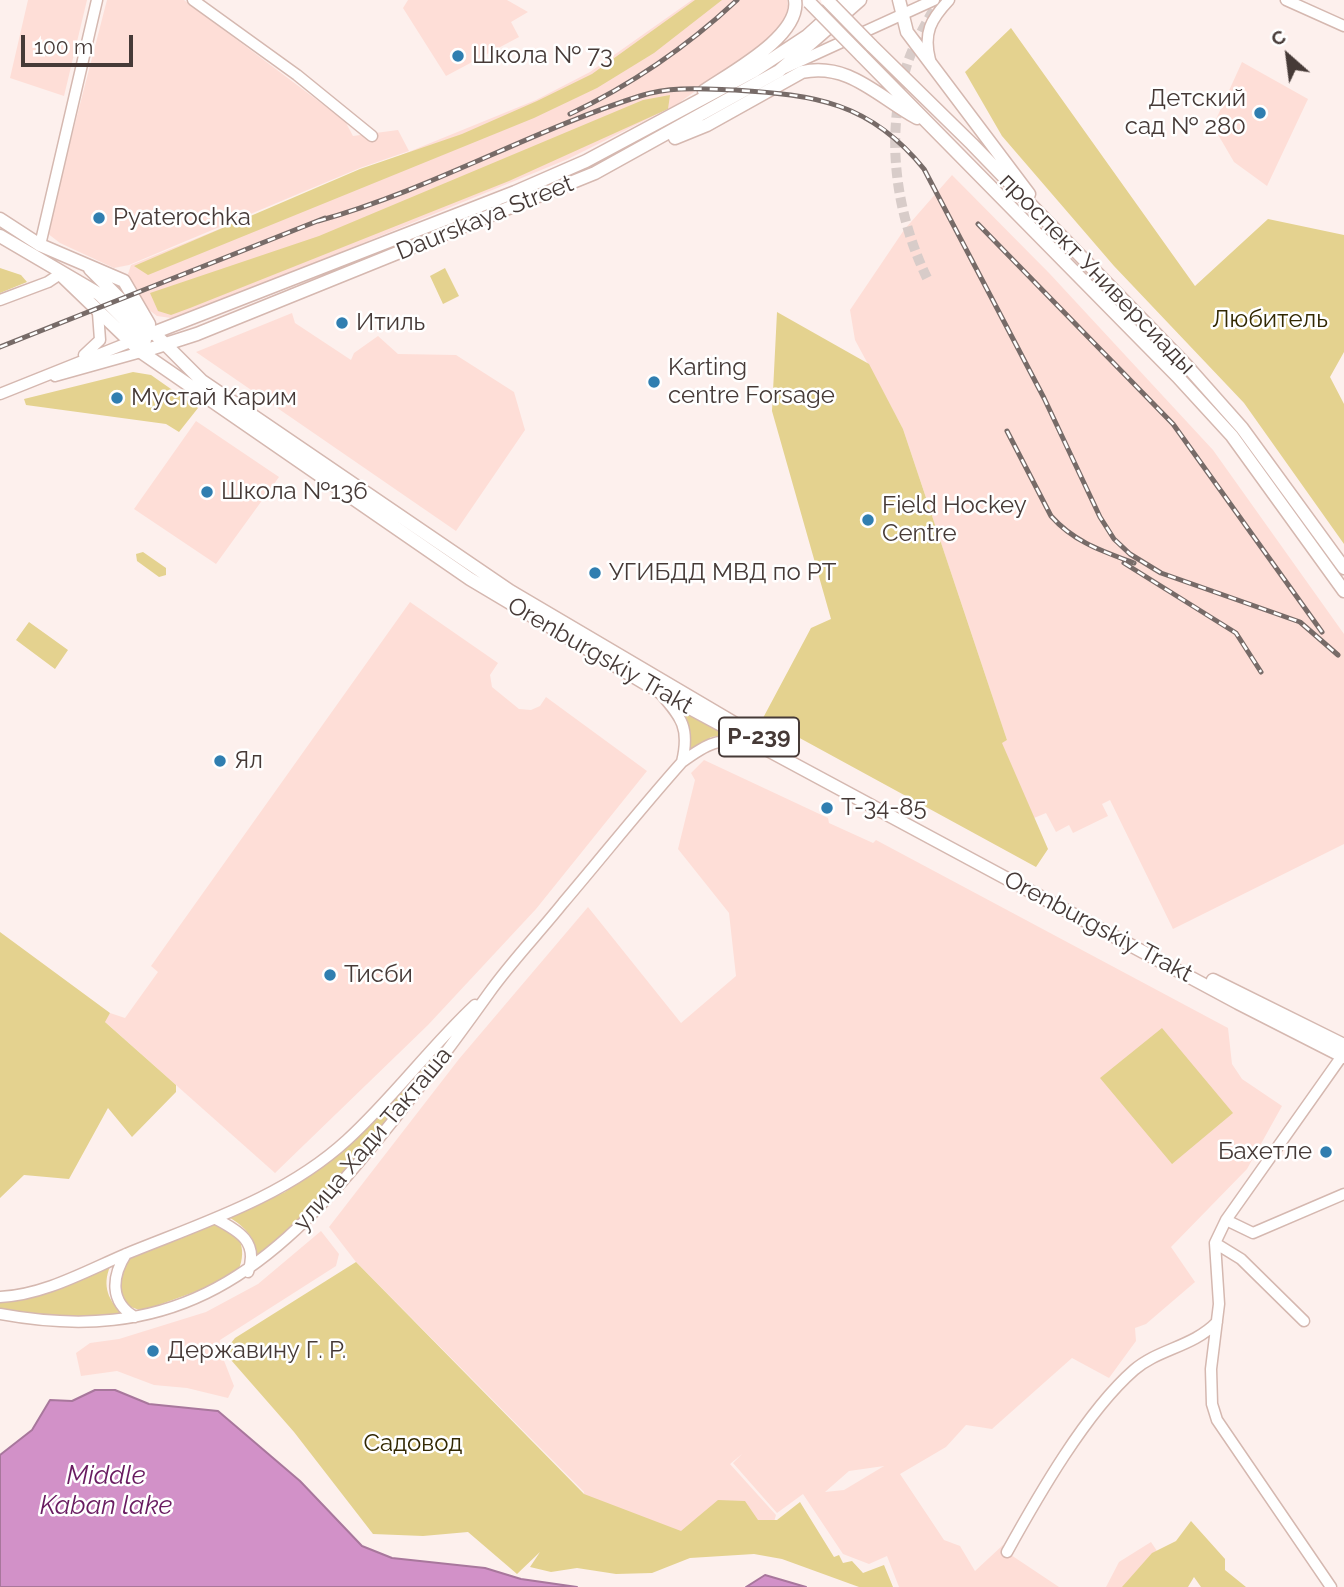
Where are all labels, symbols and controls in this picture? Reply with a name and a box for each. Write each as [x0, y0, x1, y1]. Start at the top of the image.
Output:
scale bar [24, 21, 136, 65]
north arrow [1253, 21, 1323, 91]
text: С [1267, 25, 1289, 50]
text: 100 m [34, 34, 93, 59]
place label: Школа № 73 [472, 42, 613, 70]
marker: Школа № 73 [450, 48, 466, 64]
place label: Детский сад № 280 [1125, 85, 1246, 141]
marker: Детский сад № 280 [1252, 105, 1268, 121]
street label: проспект Универсиады [993, 167, 1201, 381]
street label: Daurskaya Street [392, 169, 578, 267]
place label: Pyaterochka [113, 204, 251, 232]
marker: Pyaterochka [91, 210, 107, 226]
park label: Любитель [1212, 306, 1328, 334]
place label: Итиль [356, 309, 425, 337]
marker: Итиль [334, 315, 350, 331]
place label: Karting centre Forsage [668, 354, 835, 410]
marker: Karting centre Forsage [646, 374, 662, 390]
place label: Мустай Карим [131, 384, 297, 412]
marker: Мустай Карим [109, 390, 125, 406]
place label: Школа №136 [221, 478, 368, 506]
marker: Школа №136 [199, 484, 215, 500]
place label: Field Hockey Centre [882, 492, 1027, 548]
marker: Field Hockey Centre [860, 512, 876, 528]
place label: УГИБДД МВД по РТ [609, 559, 836, 587]
marker: УГИБДД МВД по РТ [587, 565, 603, 581]
street label: Orenburgskiy Trakt [502, 591, 698, 721]
road number: Р-239 [719, 718, 799, 757]
place label: Ял [234, 747, 263, 775]
marker: Ял [212, 753, 228, 769]
place label: T-34-85 [841, 794, 927, 822]
marker: T-34-85 [819, 800, 835, 816]
street label: Orenburgskiy Trakt [999, 865, 1197, 989]
place label: Тисби [344, 961, 413, 989]
marker: Тисби [322, 967, 338, 983]
street label: улица Хади Такташа [288, 1041, 458, 1237]
place label: Бахетле [1218, 1138, 1312, 1166]
marker: Бахетле [1318, 1144, 1334, 1160]
place label: Державину Г. Р. [167, 1337, 346, 1365]
marker: Державину Г. Р. [145, 1343, 161, 1359]
park label: Садовод [364, 1430, 462, 1458]
water label: Middle Kaban lake [40, 1460, 172, 1522]

